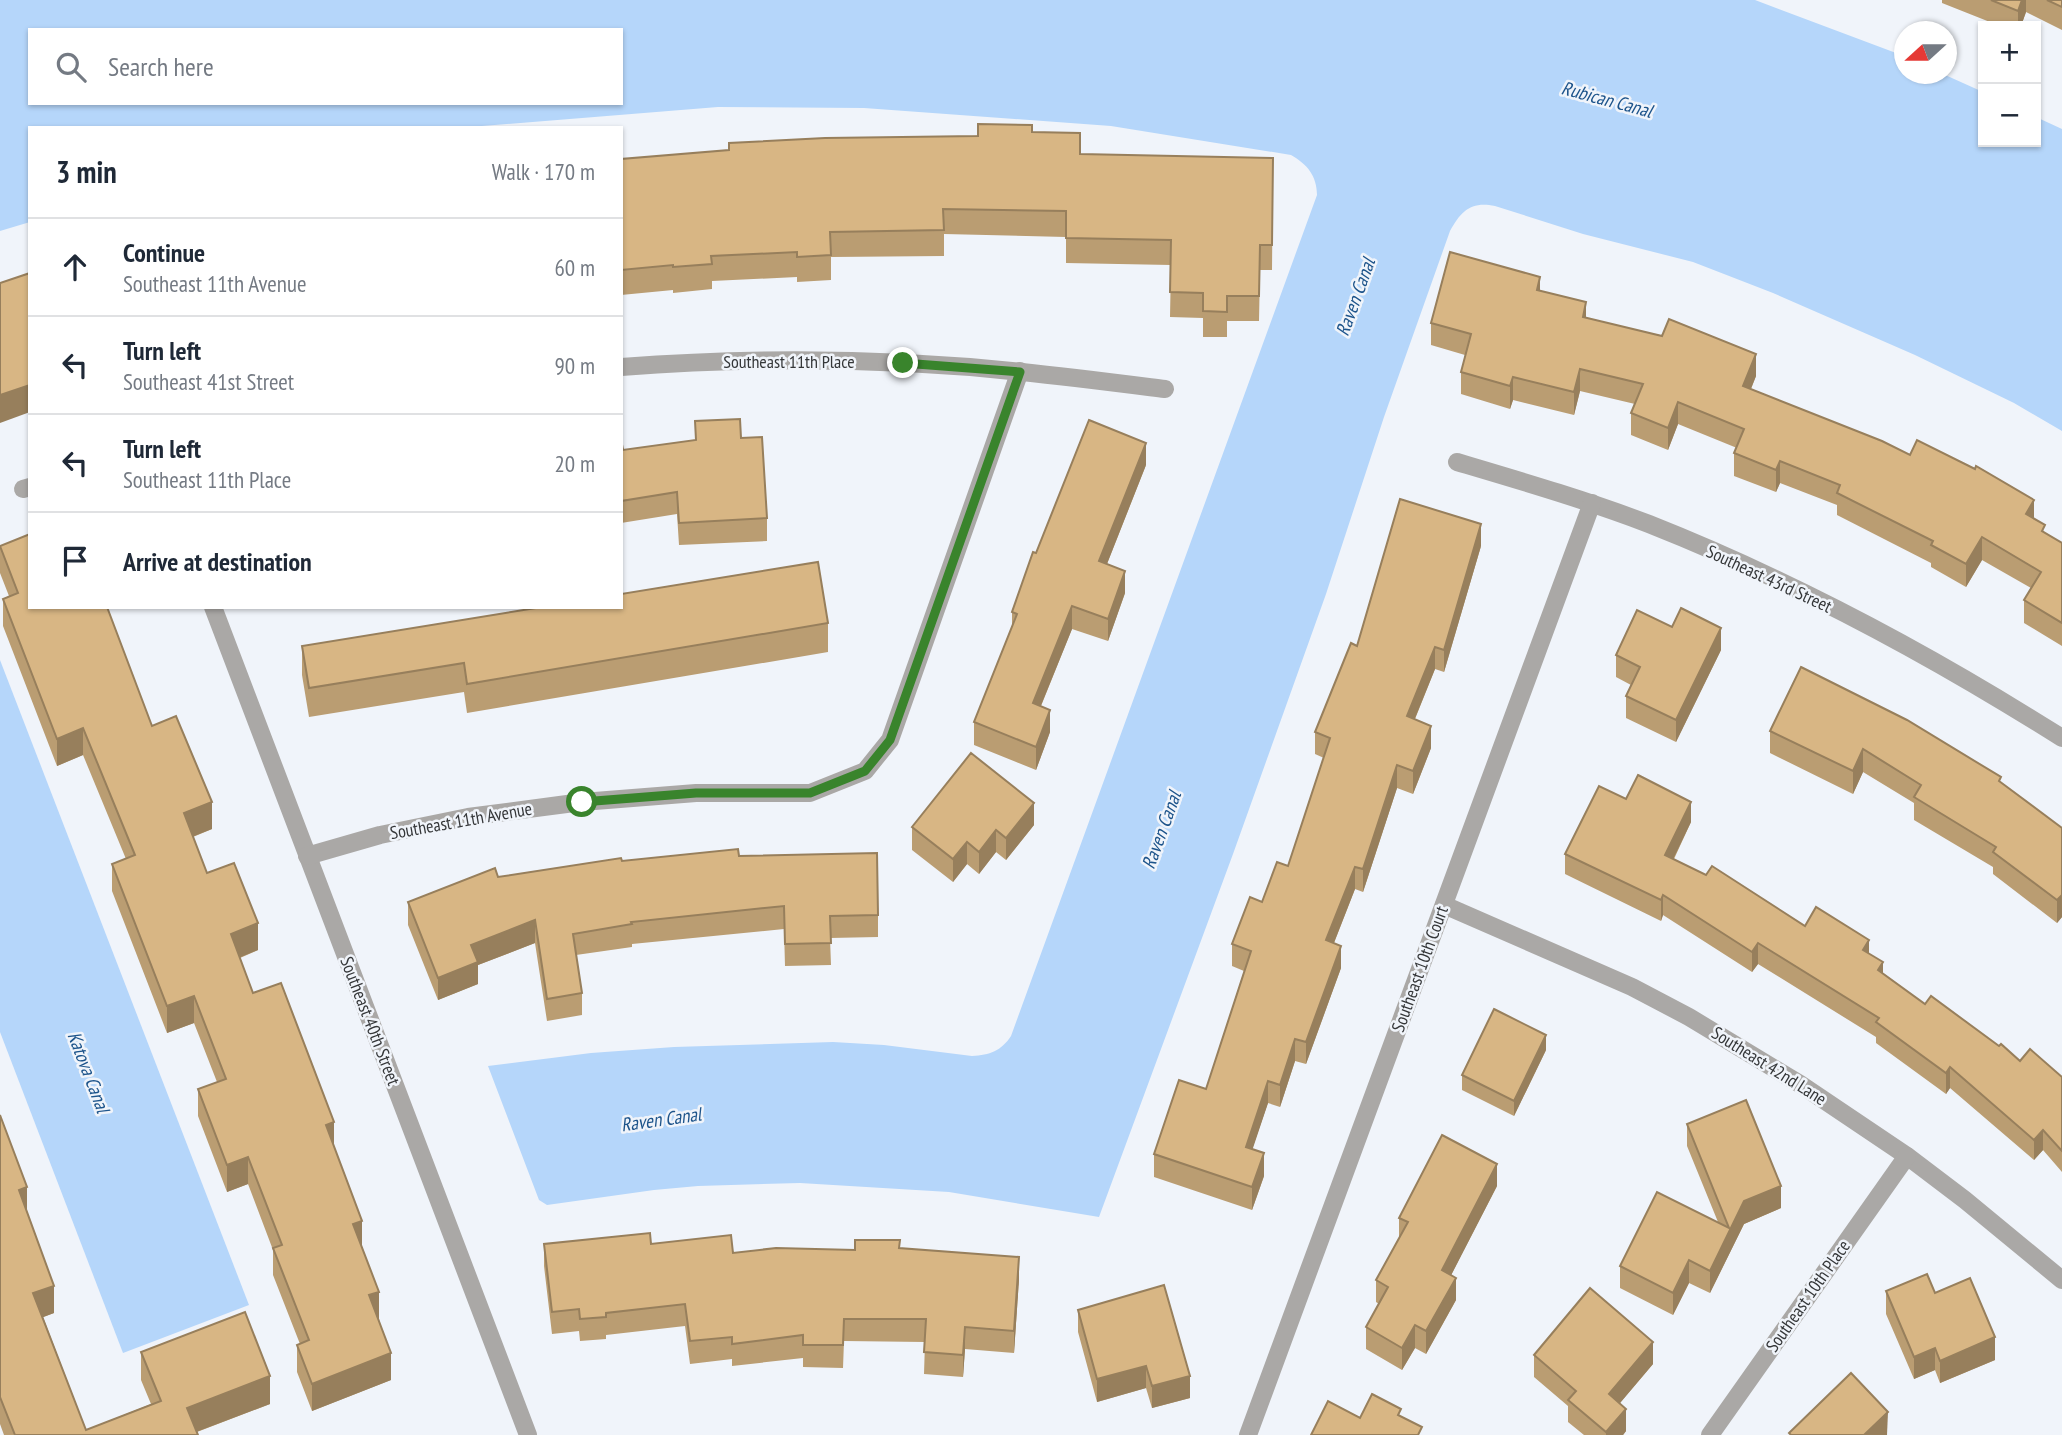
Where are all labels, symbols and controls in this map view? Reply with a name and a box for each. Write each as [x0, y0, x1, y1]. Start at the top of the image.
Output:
north arrow [1894, 21, 1957, 84]
map controls [1978, 21, 2041, 147]
button: + [1978, 21, 2041, 84]
search box [28, 28, 623, 105]
icon: search [52, 48, 90, 86]
text: Search here [108, 50, 214, 83]
water label: Rubican Canal [1559, 75, 1656, 123]
button: − [1978, 84, 2041, 147]
text: 3 min [56, 152, 117, 191]
text: Walk · 170 m [492, 157, 595, 186]
text: Continue [123, 236, 205, 269]
icon: ahead [56, 248, 94, 286]
text: 60 m [554, 253, 595, 282]
water label: Raven Canal [1330, 253, 1381, 339]
text: Southeast 11th Avenue [123, 269, 306, 298]
text: Turn left [123, 334, 201, 367]
icon: left [56, 346, 94, 384]
route end [887, 347, 918, 378]
street label: Southeast 11th Place [723, 350, 855, 373]
text: 90 m [554, 351, 595, 380]
text: Southeast 41st Street [123, 367, 294, 396]
text: Turn left [123, 432, 201, 465]
icon: left [56, 444, 94, 482]
text: 20 m [554, 449, 595, 478]
text: Southeast 11th Place [123, 465, 291, 494]
street label: Southeast 43rd Street [1703, 539, 1836, 618]
icon: arrive [56, 542, 94, 580]
text: Arrive at destination [123, 545, 312, 578]
route start [566, 786, 597, 817]
water label: Raven Canal [1136, 786, 1187, 872]
street label: Southeast 11th Avenue [388, 797, 534, 844]
street label: Southeast 10th Court [1386, 903, 1453, 1035]
street label: Southeast 40th Street [335, 953, 406, 1088]
street label: Southeast 42nd Lane [1708, 1021, 1831, 1110]
water label: Katova Canal [63, 1028, 116, 1117]
water label: Raven Canal [619, 1101, 704, 1137]
street label: Southeast 10th Place [1760, 1235, 1855, 1356]

